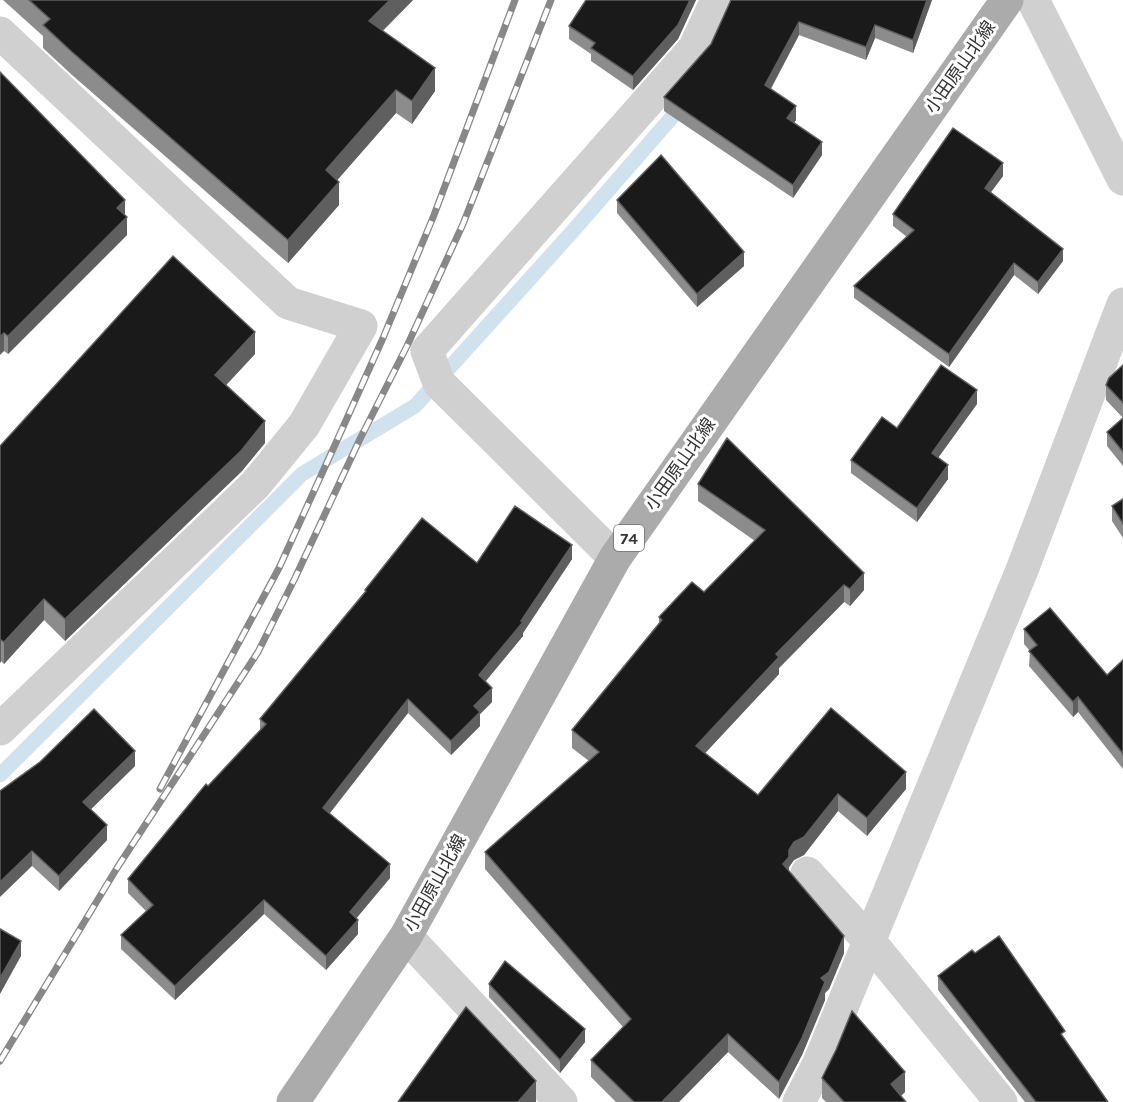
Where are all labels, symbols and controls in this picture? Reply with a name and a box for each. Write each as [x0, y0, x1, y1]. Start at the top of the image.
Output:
street label: 小田原山北線 [920, 16, 1000, 118]
street label: 小田原山北線 [640, 413, 720, 515]
road number: 74 [614, 525, 644, 551]
street label: 小田原山北線 [399, 830, 471, 936]

